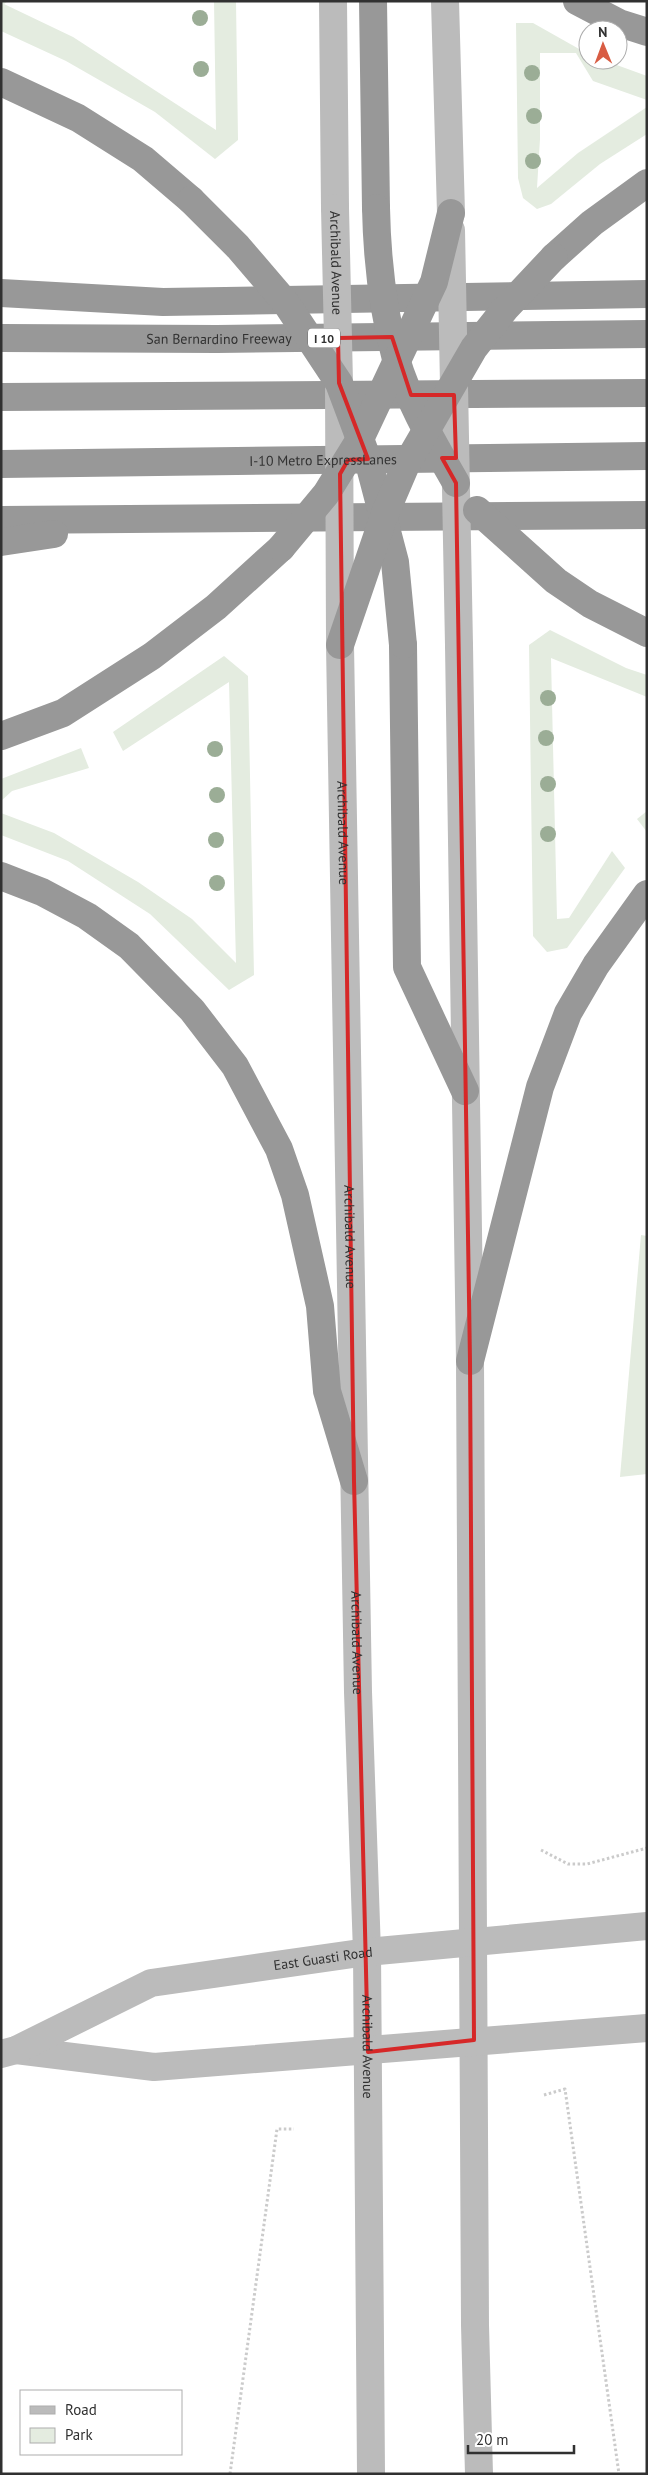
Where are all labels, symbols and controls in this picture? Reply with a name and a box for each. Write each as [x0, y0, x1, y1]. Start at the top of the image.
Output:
north arrow [578, 20, 628, 70]
text: N [598, 23, 608, 41]
street label: Archibald Avenue [326, 211, 346, 315]
road number: I 10 [308, 328, 340, 348]
street label: San Bernardino Freeway [146, 329, 292, 348]
street label: I-10 Metro ExpressLanes [249, 450, 397, 470]
street label: Archibald Avenue [333, 781, 353, 885]
street label: Archibald Avenue [340, 1185, 360, 1289]
street label: Archibald Avenue [347, 1591, 367, 1695]
street label: East Guasti Road [272, 1943, 373, 1974]
street label: Archibald Avenue [358, 1995, 377, 2099]
legend [20, 2390, 182, 2455]
text: Road [65, 2400, 97, 2419]
scale bar [468, 2422, 574, 2454]
text: Park [65, 2425, 93, 2444]
text: 20 m [476, 2430, 509, 2449]

